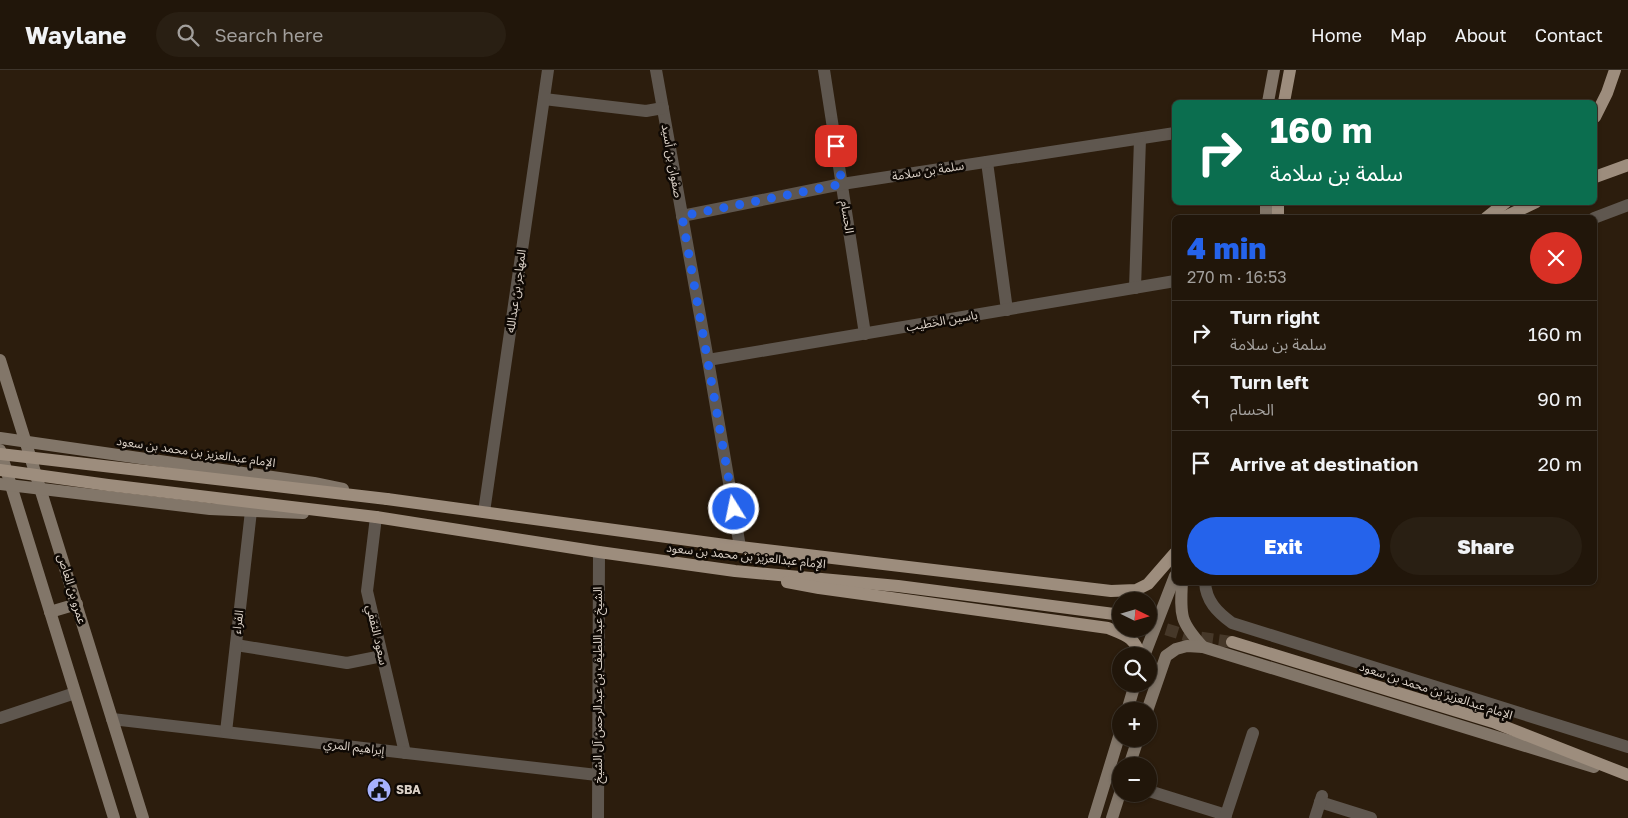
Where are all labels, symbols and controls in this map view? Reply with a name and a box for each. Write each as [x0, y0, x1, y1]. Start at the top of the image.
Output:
search box [156, 12, 506, 57]
text: Waylane [25, 20, 126, 49]
icon: search [174, 21, 202, 49]
text: Search here [214, 23, 323, 46]
text: Home [1311, 24, 1362, 46]
text: Map [1390, 24, 1427, 46]
text: About [1455, 24, 1507, 46]
text: Contact [1535, 24, 1603, 46]
text: 160 m [1270, 109, 1372, 151]
icon: right [1187, 120, 1252, 185]
street label: صفوان بن أسيد [659, 123, 686, 199]
pin [815, 125, 857, 167]
icon: arrive [822, 132, 850, 160]
street label: سلمة بن سلامة [891, 157, 965, 184]
text: سلمة بن سلامة [1270, 159, 1403, 186]
street label: الحسام [836, 199, 858, 235]
text: 4 min [1187, 230, 1266, 266]
button: close [1530, 232, 1582, 284]
street label: المهاجر بن عبدالله [502, 248, 529, 334]
text: 270 m · 16:53 [1187, 267, 1287, 287]
text: Turn right [1230, 305, 1320, 328]
street label: ياسين الخطيب [905, 307, 979, 334]
icon: right [1187, 319, 1215, 347]
text: 160 m [1528, 322, 1582, 345]
text: سلمة بن سلامة [1230, 334, 1327, 354]
text: Turn left [1230, 370, 1309, 393]
icon: left [1187, 384, 1215, 412]
text: 90 m [1537, 387, 1582, 410]
text: الحسام [1230, 399, 1274, 419]
street label: الإمام عبدالعزيز بن محمد بن سعود [115, 433, 277, 472]
icon: arrive [1187, 449, 1215, 477]
text: Arrive at destination [1230, 452, 1418, 475]
text: 20 m [1538, 452, 1582, 475]
position arrow [707, 482, 759, 534]
button: Exit [1187, 517, 1380, 575]
button: Share [1390, 517, 1582, 575]
street label: الإمام عبدالعزيز بن محمد بن سعود [665, 540, 827, 573]
street label: عمرو بن العاص [55, 552, 90, 626]
street label: الشيخ عبداللطيف بن عبدالرحمن آل الشيخ [590, 586, 607, 783]
north arrow [1112, 592, 1158, 638]
map controls [1112, 592, 1157, 802]
street label: سعود الثقفي [361, 603, 392, 667]
street label: الفراء [229, 609, 246, 635]
button: search [1112, 647, 1157, 692]
street label: الإمام عبدالعزيز بن محمد بن سعود [1357, 659, 1515, 724]
button: + [1112, 702, 1157, 747]
street label: إبراهيم المري [322, 735, 386, 760]
button: − [1112, 757, 1157, 802]
public building icon: SBA [366, 777, 392, 803]
place label: SBA [396, 782, 421, 797]

